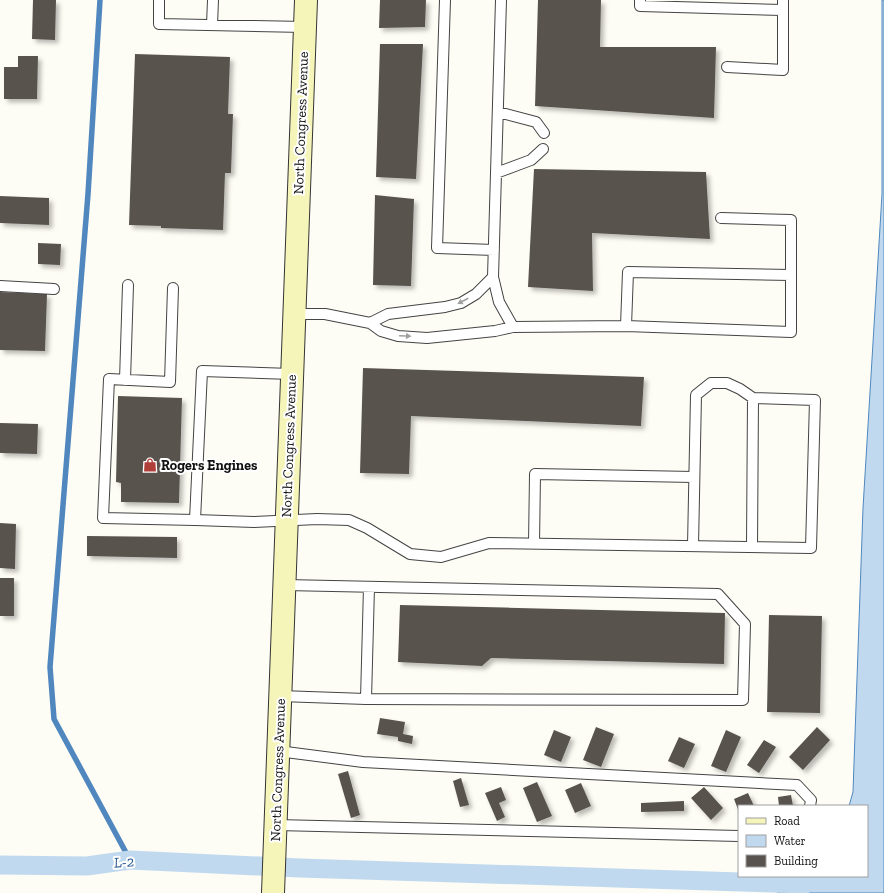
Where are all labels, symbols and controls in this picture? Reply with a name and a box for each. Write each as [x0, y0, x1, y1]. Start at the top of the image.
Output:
street label: North Congress Avenue [290, 51, 312, 195]
one-way arrow [457, 298, 469, 304]
one-way arrow [399, 333, 411, 340]
street label: North Congress Avenue [278, 374, 300, 518]
shop icon: Rogers Engines [142, 457, 158, 473]
place label: Rogers Engines [161, 457, 258, 474]
street label: North Congress Avenue [267, 698, 289, 842]
legend [738, 805, 868, 877]
text: Road [774, 814, 800, 828]
text: Water [774, 834, 806, 848]
water label: L-2 [113, 852, 135, 872]
text: Building [774, 854, 818, 868]

